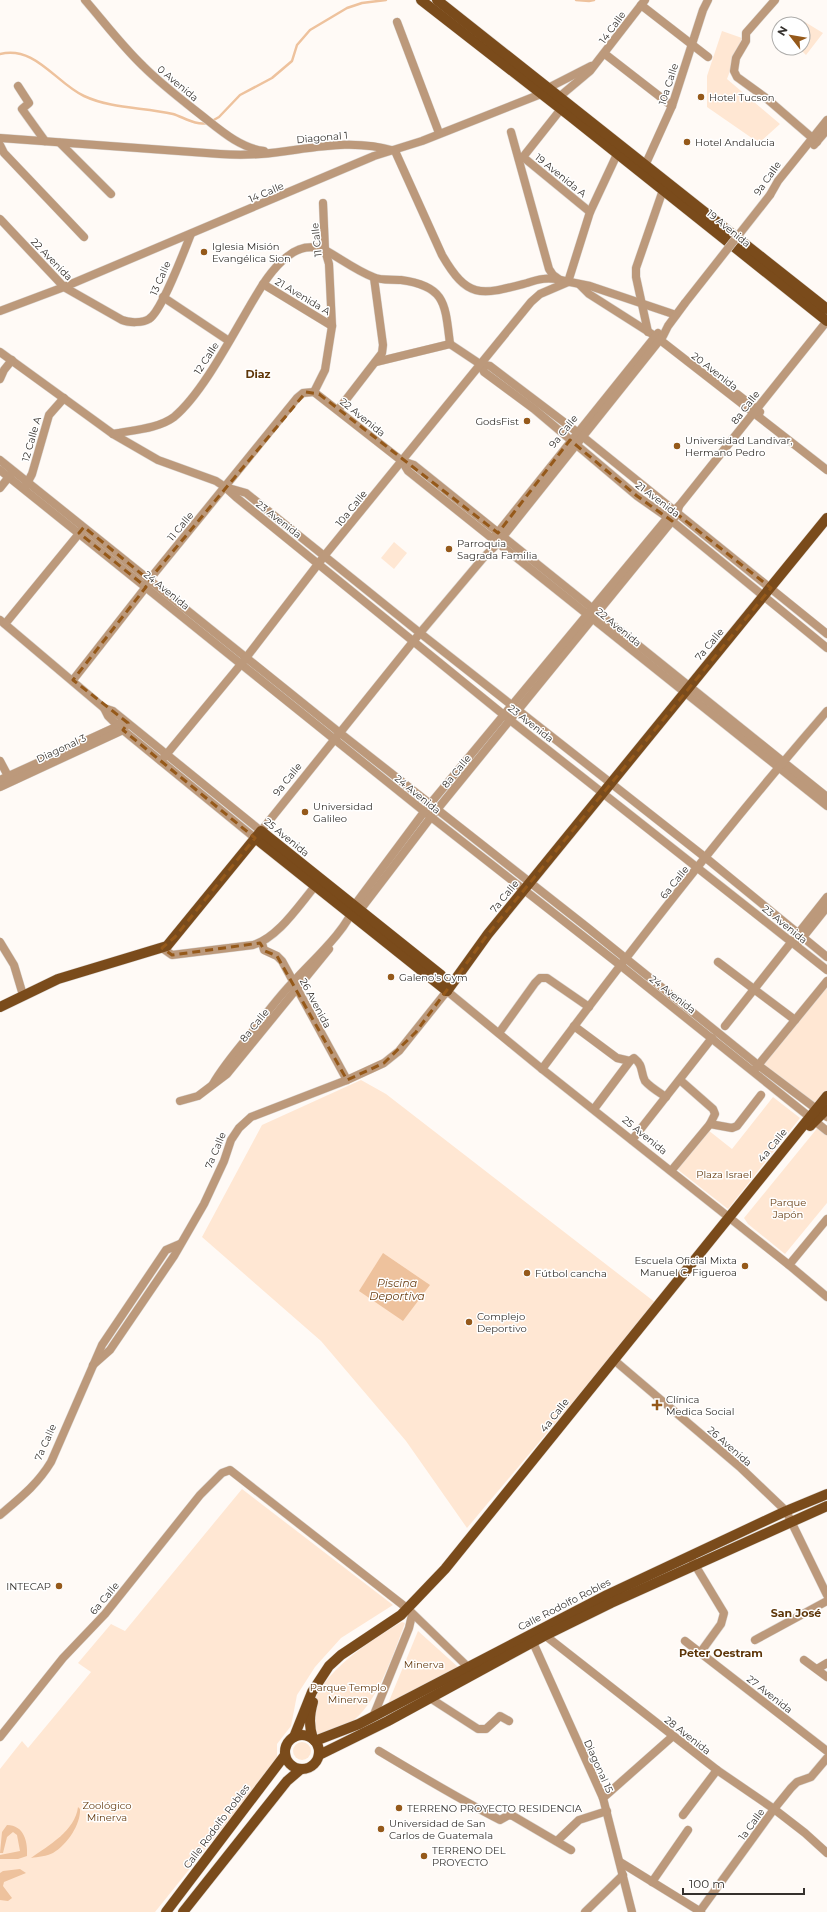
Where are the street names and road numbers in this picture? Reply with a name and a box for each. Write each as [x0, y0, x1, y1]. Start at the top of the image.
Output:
street label: 14 Calle [596, 8, 629, 46]
street label: 0 Avenida [155, 62, 201, 104]
street label: 10a Calle [656, 62, 681, 107]
street label: Diagonal 1 [296, 129, 348, 146]
street label: 19 Avenida A [532, 151, 590, 201]
street label: 9a Calle [751, 159, 784, 198]
street label: 14 Calle [247, 179, 286, 206]
street label: 19 Avenida [704, 207, 753, 250]
street label: 11 Calle [308, 222, 325, 258]
street label: 22 Avenida [28, 235, 75, 283]
street label: 13 Calle [147, 259, 174, 297]
street label: 21 Avenida A [273, 275, 333, 318]
street label: 12 Calle [191, 340, 222, 377]
street label: 20 Avenida [689, 349, 740, 394]
street label: 8a Calle [728, 388, 763, 427]
street label: 22 Avenida [337, 395, 388, 440]
street label: 9a Calle [546, 412, 581, 451]
street label: 12 Calle A [19, 414, 44, 463]
street label: 21 Avenida [633, 478, 682, 520]
street label: 10a Calle [333, 487, 370, 529]
street label: 23 Avenida [253, 498, 304, 541]
street label: 11 Calle [164, 509, 196, 544]
street label: 24 Avenida [141, 568, 192, 613]
street label: 22 Avenida [593, 605, 644, 650]
street label: 7a Calle [692, 625, 727, 663]
street label: 23 Avenida [505, 702, 556, 745]
street label: Diagonal 3 [34, 731, 89, 766]
street label: 8a Calle [439, 752, 474, 791]
street label: 9a Calle [270, 760, 305, 799]
street label: 24 Avenida [392, 772, 443, 817]
street label: 25 Avenida [261, 815, 312, 860]
street label: 6a Calle [657, 863, 692, 902]
street label: 7a Calle [487, 877, 522, 915]
street label: 23 Avenida [759, 902, 810, 947]
street label: 24 Avenida [647, 972, 698, 1016]
street label: 26 Avenida [297, 976, 334, 1030]
street label: 8a Calle [237, 1006, 272, 1045]
street label: 25 Avenida [619, 1113, 670, 1158]
street label: 4a Calle [755, 1126, 790, 1165]
street label: 7a Calle [202, 1130, 229, 1170]
street label: 4a Calle [537, 1396, 572, 1435]
street label: 7a Calle [32, 1422, 59, 1462]
street label: 26 Avenida [705, 1424, 755, 1469]
street label: Calle Rodolfo Robles [516, 1575, 613, 1633]
street label: 6a Calle [87, 1579, 122, 1617]
street label: 27 Avenida [744, 1672, 795, 1716]
street label: 28 Avenida [662, 1713, 713, 1757]
street label: Diagonal 15 [581, 1737, 616, 1795]
street label: Calle Rodolfo Robles [180, 1781, 252, 1871]
street label: 1a Calle [735, 1806, 767, 1843]

